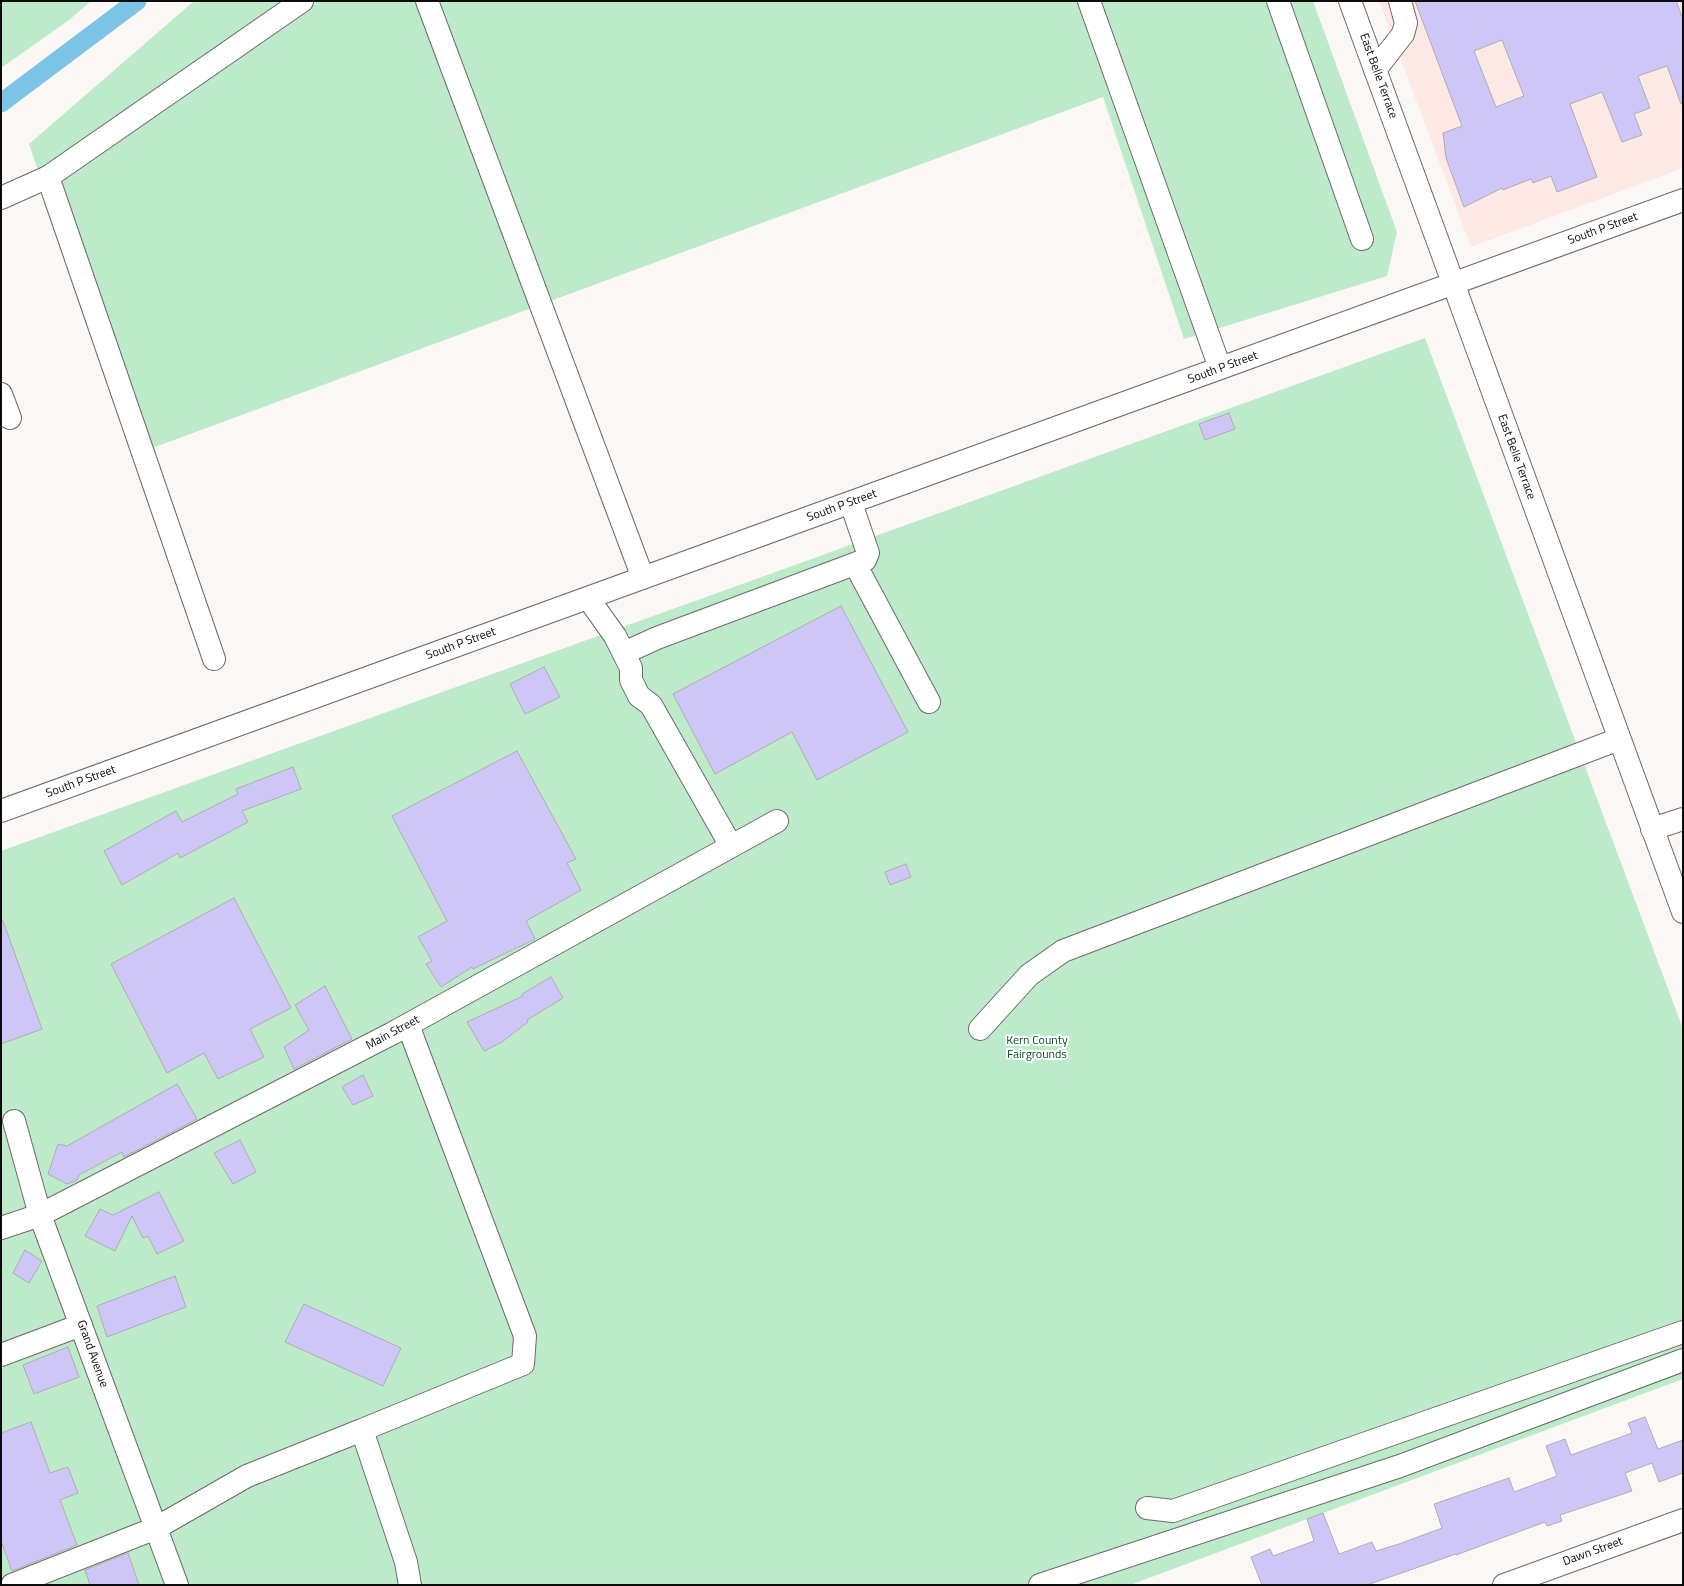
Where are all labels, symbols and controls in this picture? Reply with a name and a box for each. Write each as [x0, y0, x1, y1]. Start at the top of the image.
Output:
street label: East Belle Terrace [1356, 31, 1400, 121]
street label: South P Street [1566, 210, 1640, 248]
street label: South P Street [1186, 349, 1260, 387]
street label: East Belle Terrace [1494, 412, 1538, 502]
street label: South P Street [805, 487, 879, 525]
street label: South P Street [424, 625, 498, 663]
street label: South P Street [44, 763, 118, 801]
street label: Main Street [364, 1013, 422, 1053]
park label: Kern County Fairgrounds [1006, 1034, 1068, 1062]
street label: Grand Avenue [73, 1318, 111, 1390]
street label: Dawn Street [1561, 1534, 1625, 1570]

